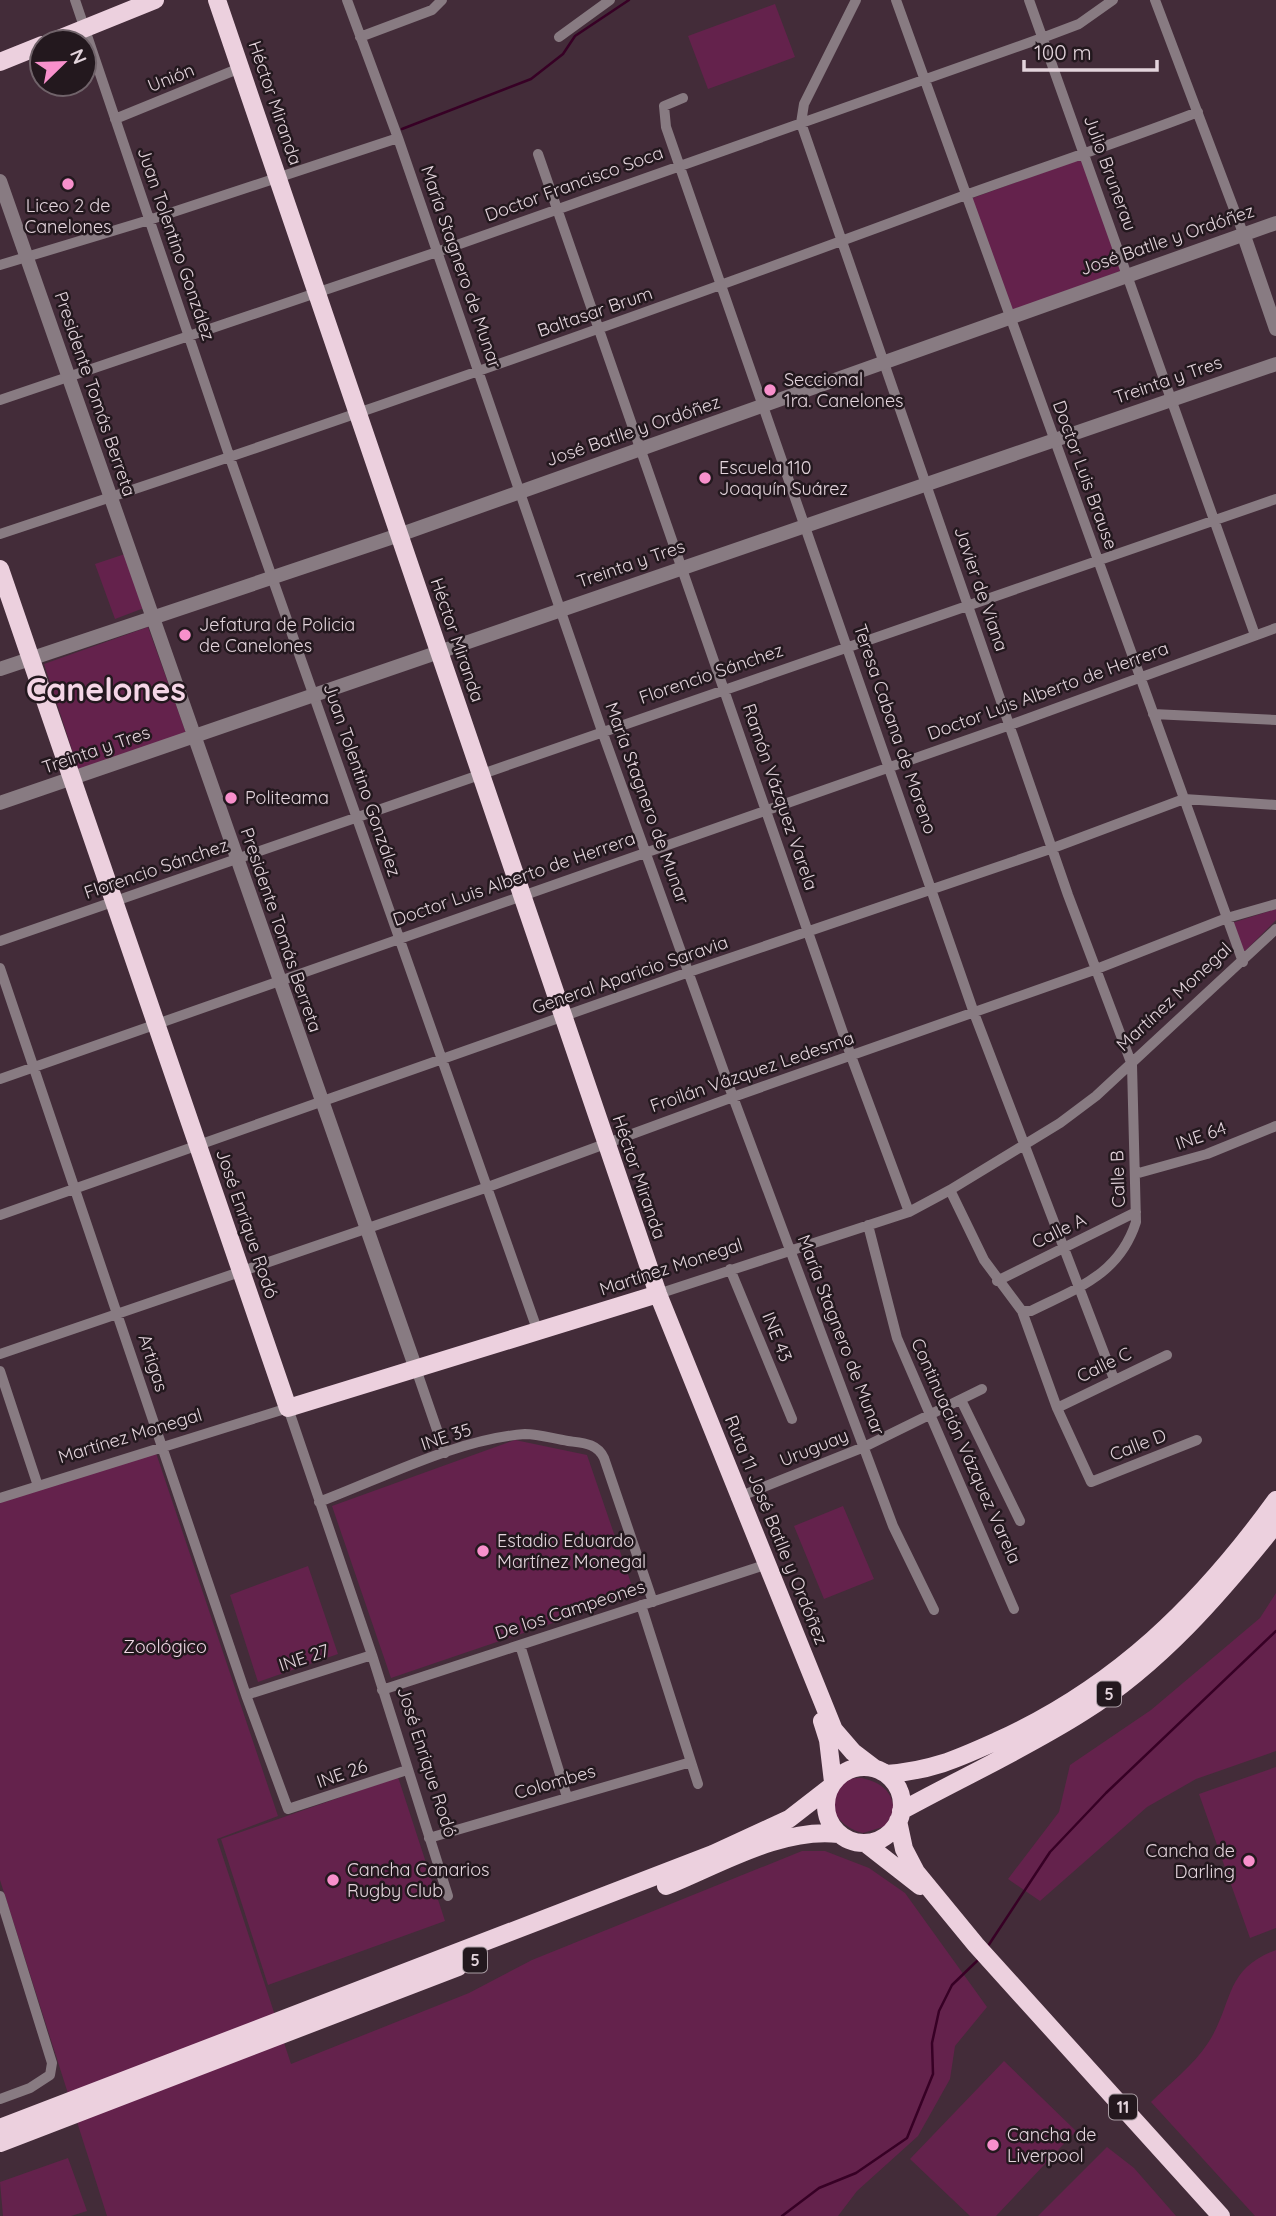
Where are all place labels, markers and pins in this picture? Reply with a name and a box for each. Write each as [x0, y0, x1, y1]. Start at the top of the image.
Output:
marker: Liceo 2 de Canelones [60, 176, 76, 192]
place label: Liceo 2 de Canelones [24, 194, 112, 238]
place label: Seccional 1ra. Canelones [784, 368, 904, 412]
marker: Seccional 1ra. Canelones [762, 382, 778, 398]
place label: Escuela 110 Joaquín Suárez [719, 456, 848, 500]
marker: Escuela 110 Joaquín Suárez [697, 470, 713, 486]
place label: Jefatura de Policia de Canelones [199, 613, 355, 657]
marker: Jefatura de Policia de Canelones [177, 627, 193, 643]
place label: Politeama [245, 786, 329, 809]
marker: Politeama [223, 790, 239, 806]
place label: Estadio Eduardo Martínez Monegal [497, 1529, 646, 1573]
marker: Estadio Eduardo Martínez Monegal [475, 1543, 491, 1559]
place label: Cancha de Darling [1145, 1839, 1235, 1883]
marker: Cancha de Darling [1241, 1853, 1257, 1869]
place label: Cancha Canarios Rugby Club [347, 1858, 490, 1902]
marker: Cancha Canarios Rugby Club [325, 1872, 341, 1888]
place label: Cancha de Liverpool [1007, 2123, 1097, 2167]
marker: Cancha de Liverpool [985, 2137, 1001, 2153]

